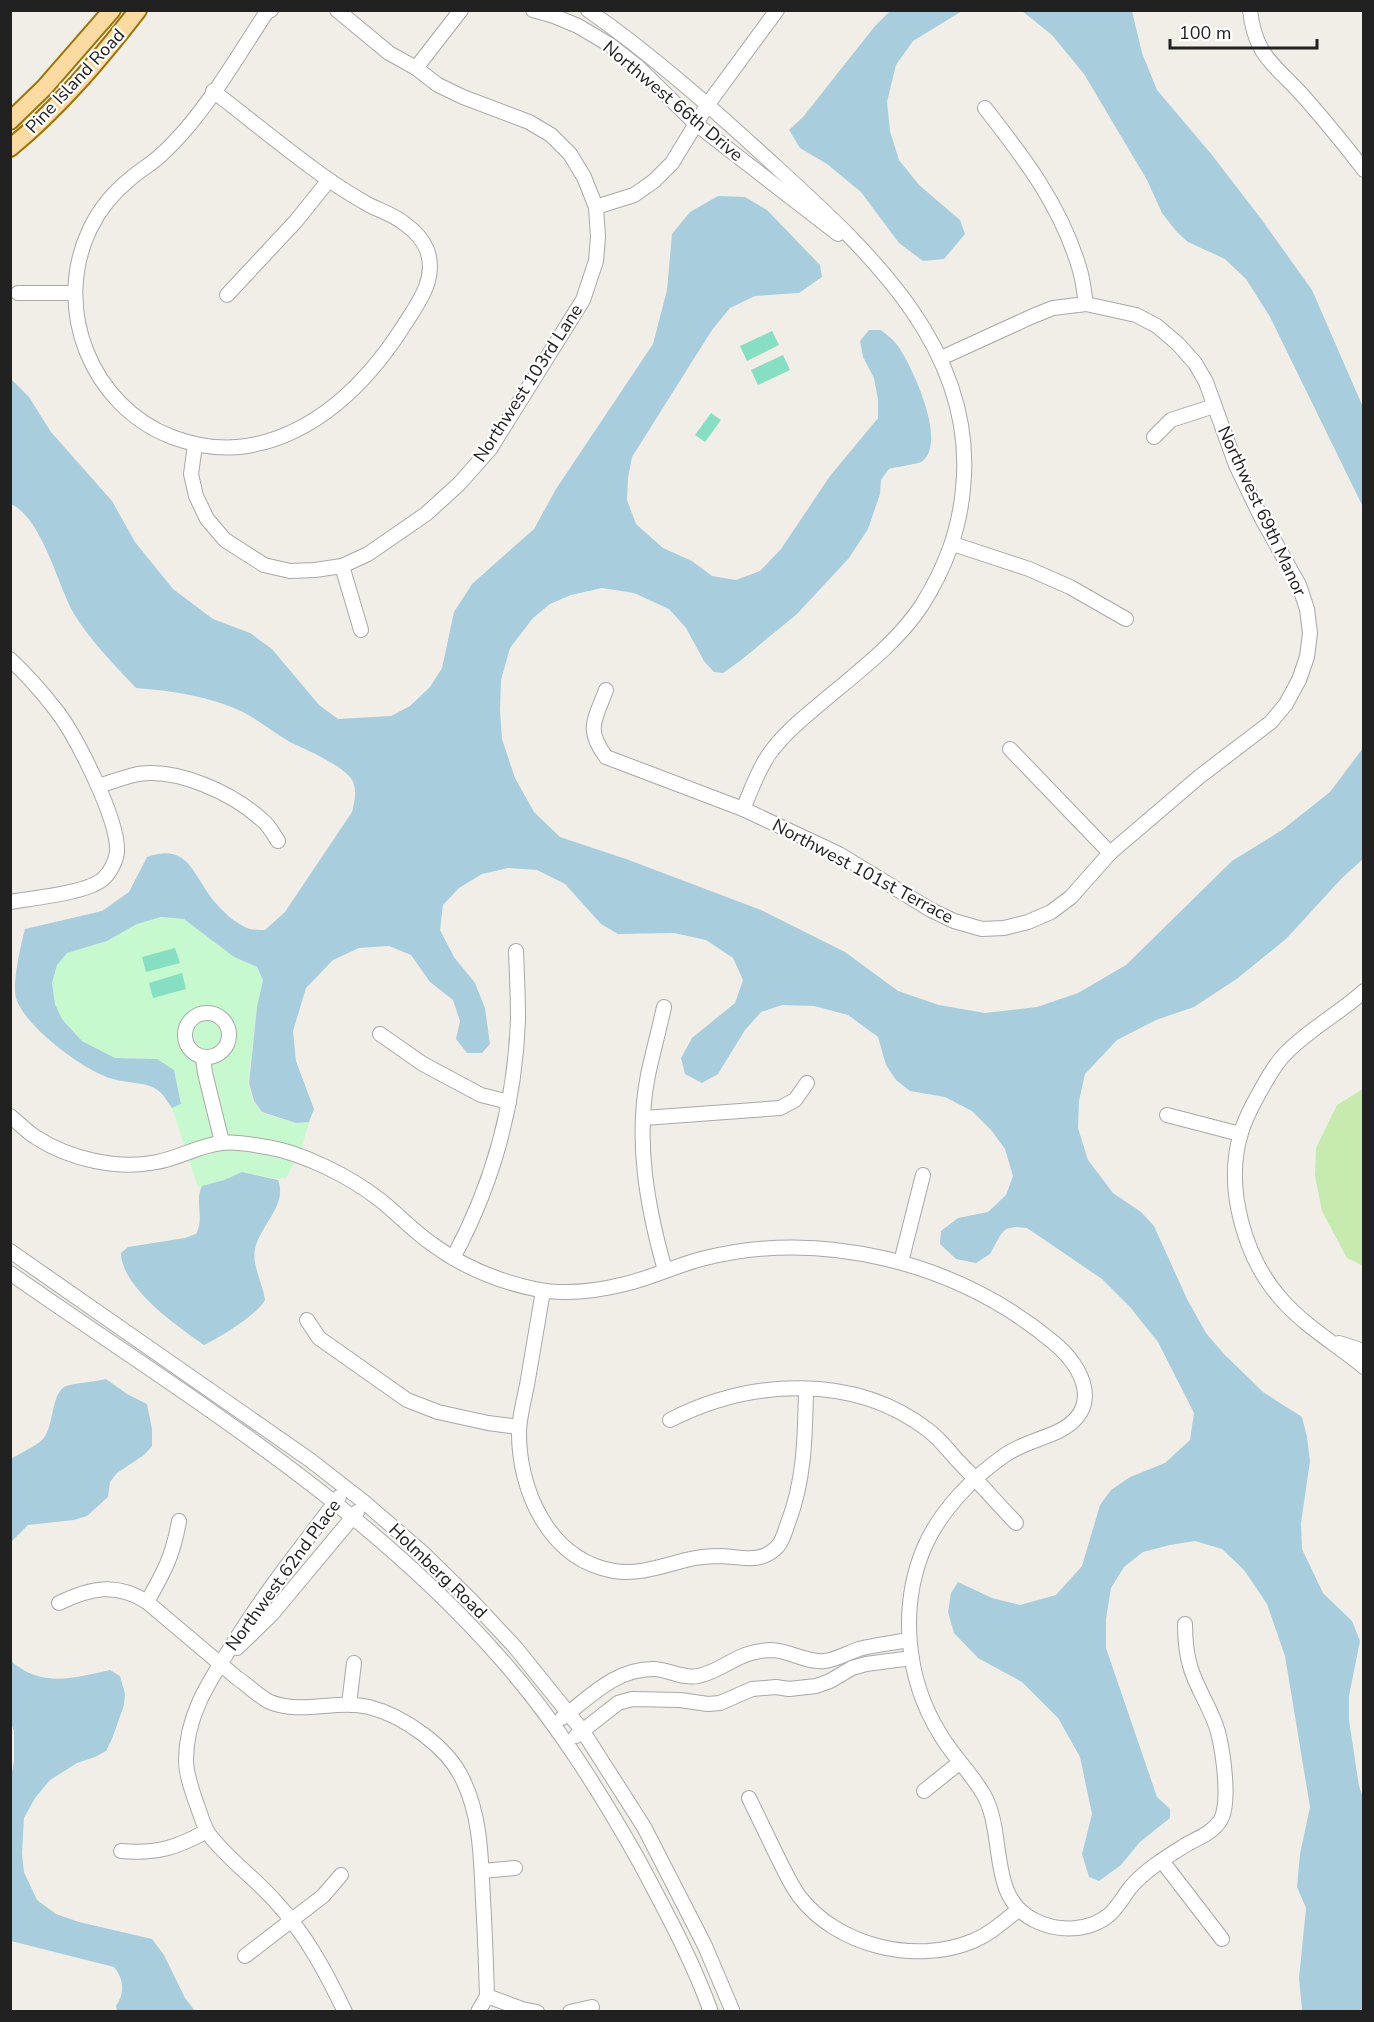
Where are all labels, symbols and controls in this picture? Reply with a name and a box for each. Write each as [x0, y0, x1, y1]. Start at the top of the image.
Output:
scale bar [1170, 12, 1317, 50]
text: 100 m [1179, 21, 1231, 45]
street label: Pine Island Road [20, 23, 130, 139]
street label: Northwest 66th Drive [598, 35, 748, 167]
street label: Northwest 103rd Lane [468, 299, 588, 467]
street label: Northwest 69th Manor [1212, 422, 1312, 600]
street label: Northwest 101st Terrace [768, 813, 958, 929]
street label: Northwest 62nd Place [220, 1494, 346, 1656]
street label: Holmberg Road [384, 1518, 492, 1624]

